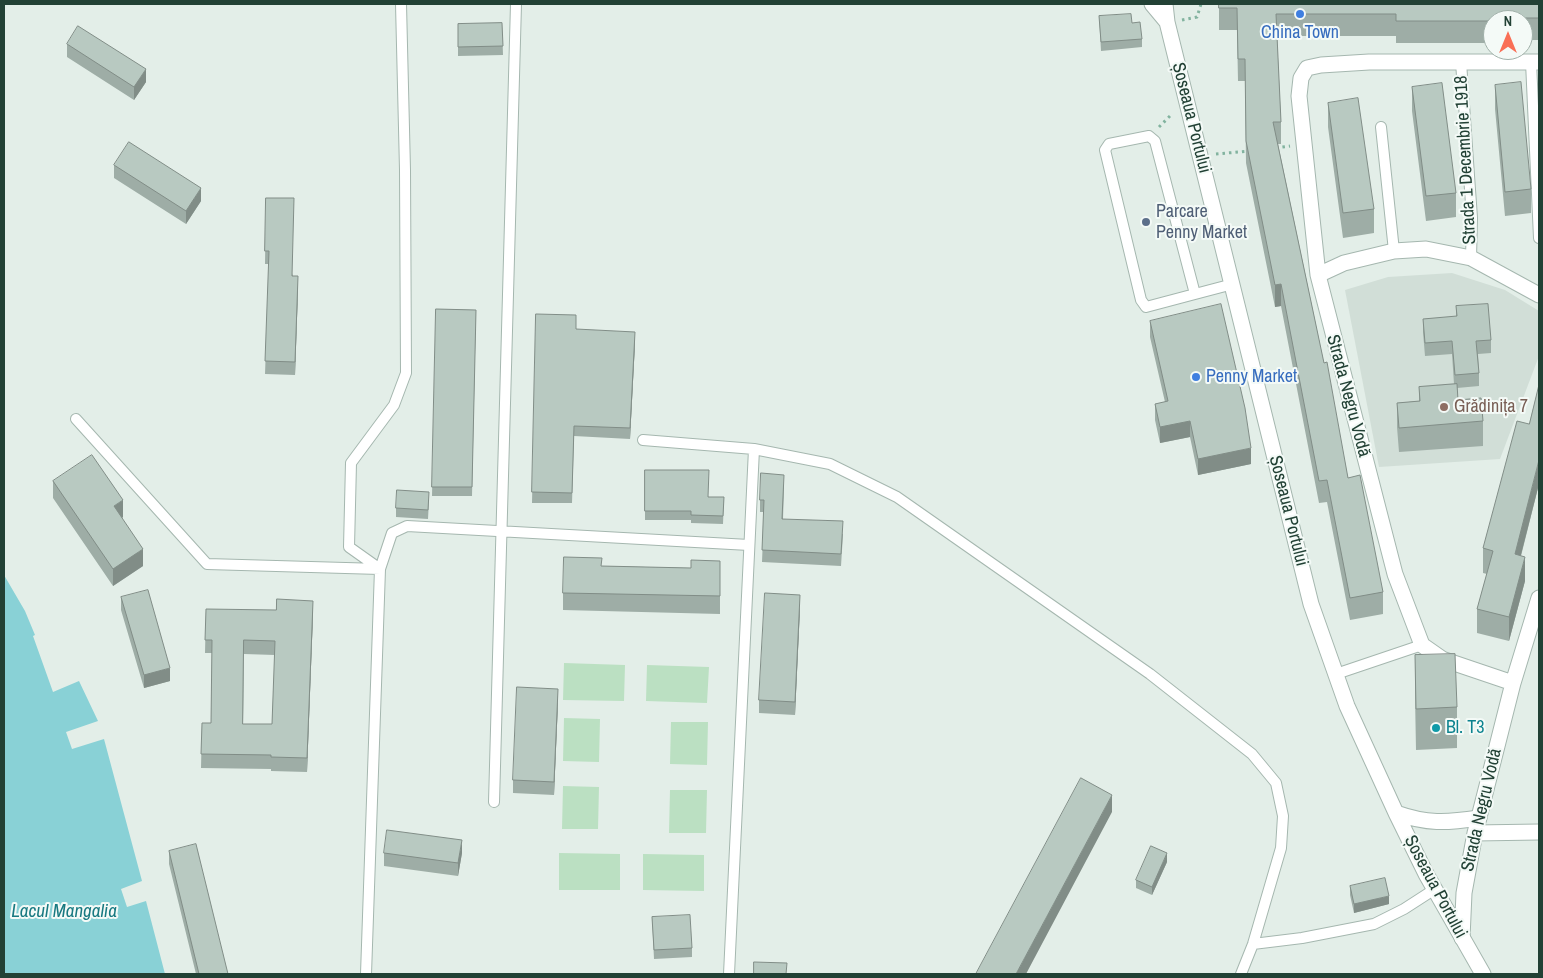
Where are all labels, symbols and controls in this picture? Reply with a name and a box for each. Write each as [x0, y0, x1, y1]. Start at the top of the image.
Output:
marker: China Town [1294, 8, 1306, 20]
north arrow [1483, 10, 1533, 60]
text: N [1504, 12, 1512, 30]
place label: China Town [1261, 22, 1339, 44]
street label: Șoseaua Portului [1167, 60, 1215, 176]
street label: Strada 1 Decembrie 1918 [1451, 75, 1481, 245]
place label: Parcare Penny Market [1156, 201, 1247, 243]
marker: Parcare Penny Market [1140, 216, 1152, 228]
street label: Strada Negru Vodă [1321, 333, 1375, 459]
place label: Penny Market [1206, 366, 1297, 388]
marker: Penny Market [1190, 371, 1202, 383]
place label: Grădinița 7 [1454, 396, 1528, 418]
marker: Grădinița 7 [1438, 401, 1450, 413]
street label: Șoseaua Portului [1264, 453, 1312, 569]
place label: Bl. T3 [1446, 717, 1485, 739]
marker: Bl. T3 [1430, 722, 1442, 734]
street label: Strada Negru Vodă [1457, 746, 1507, 874]
street label: Șoseaua Portului [1399, 832, 1471, 942]
water label: Lacul Mangalia [11, 901, 117, 923]

